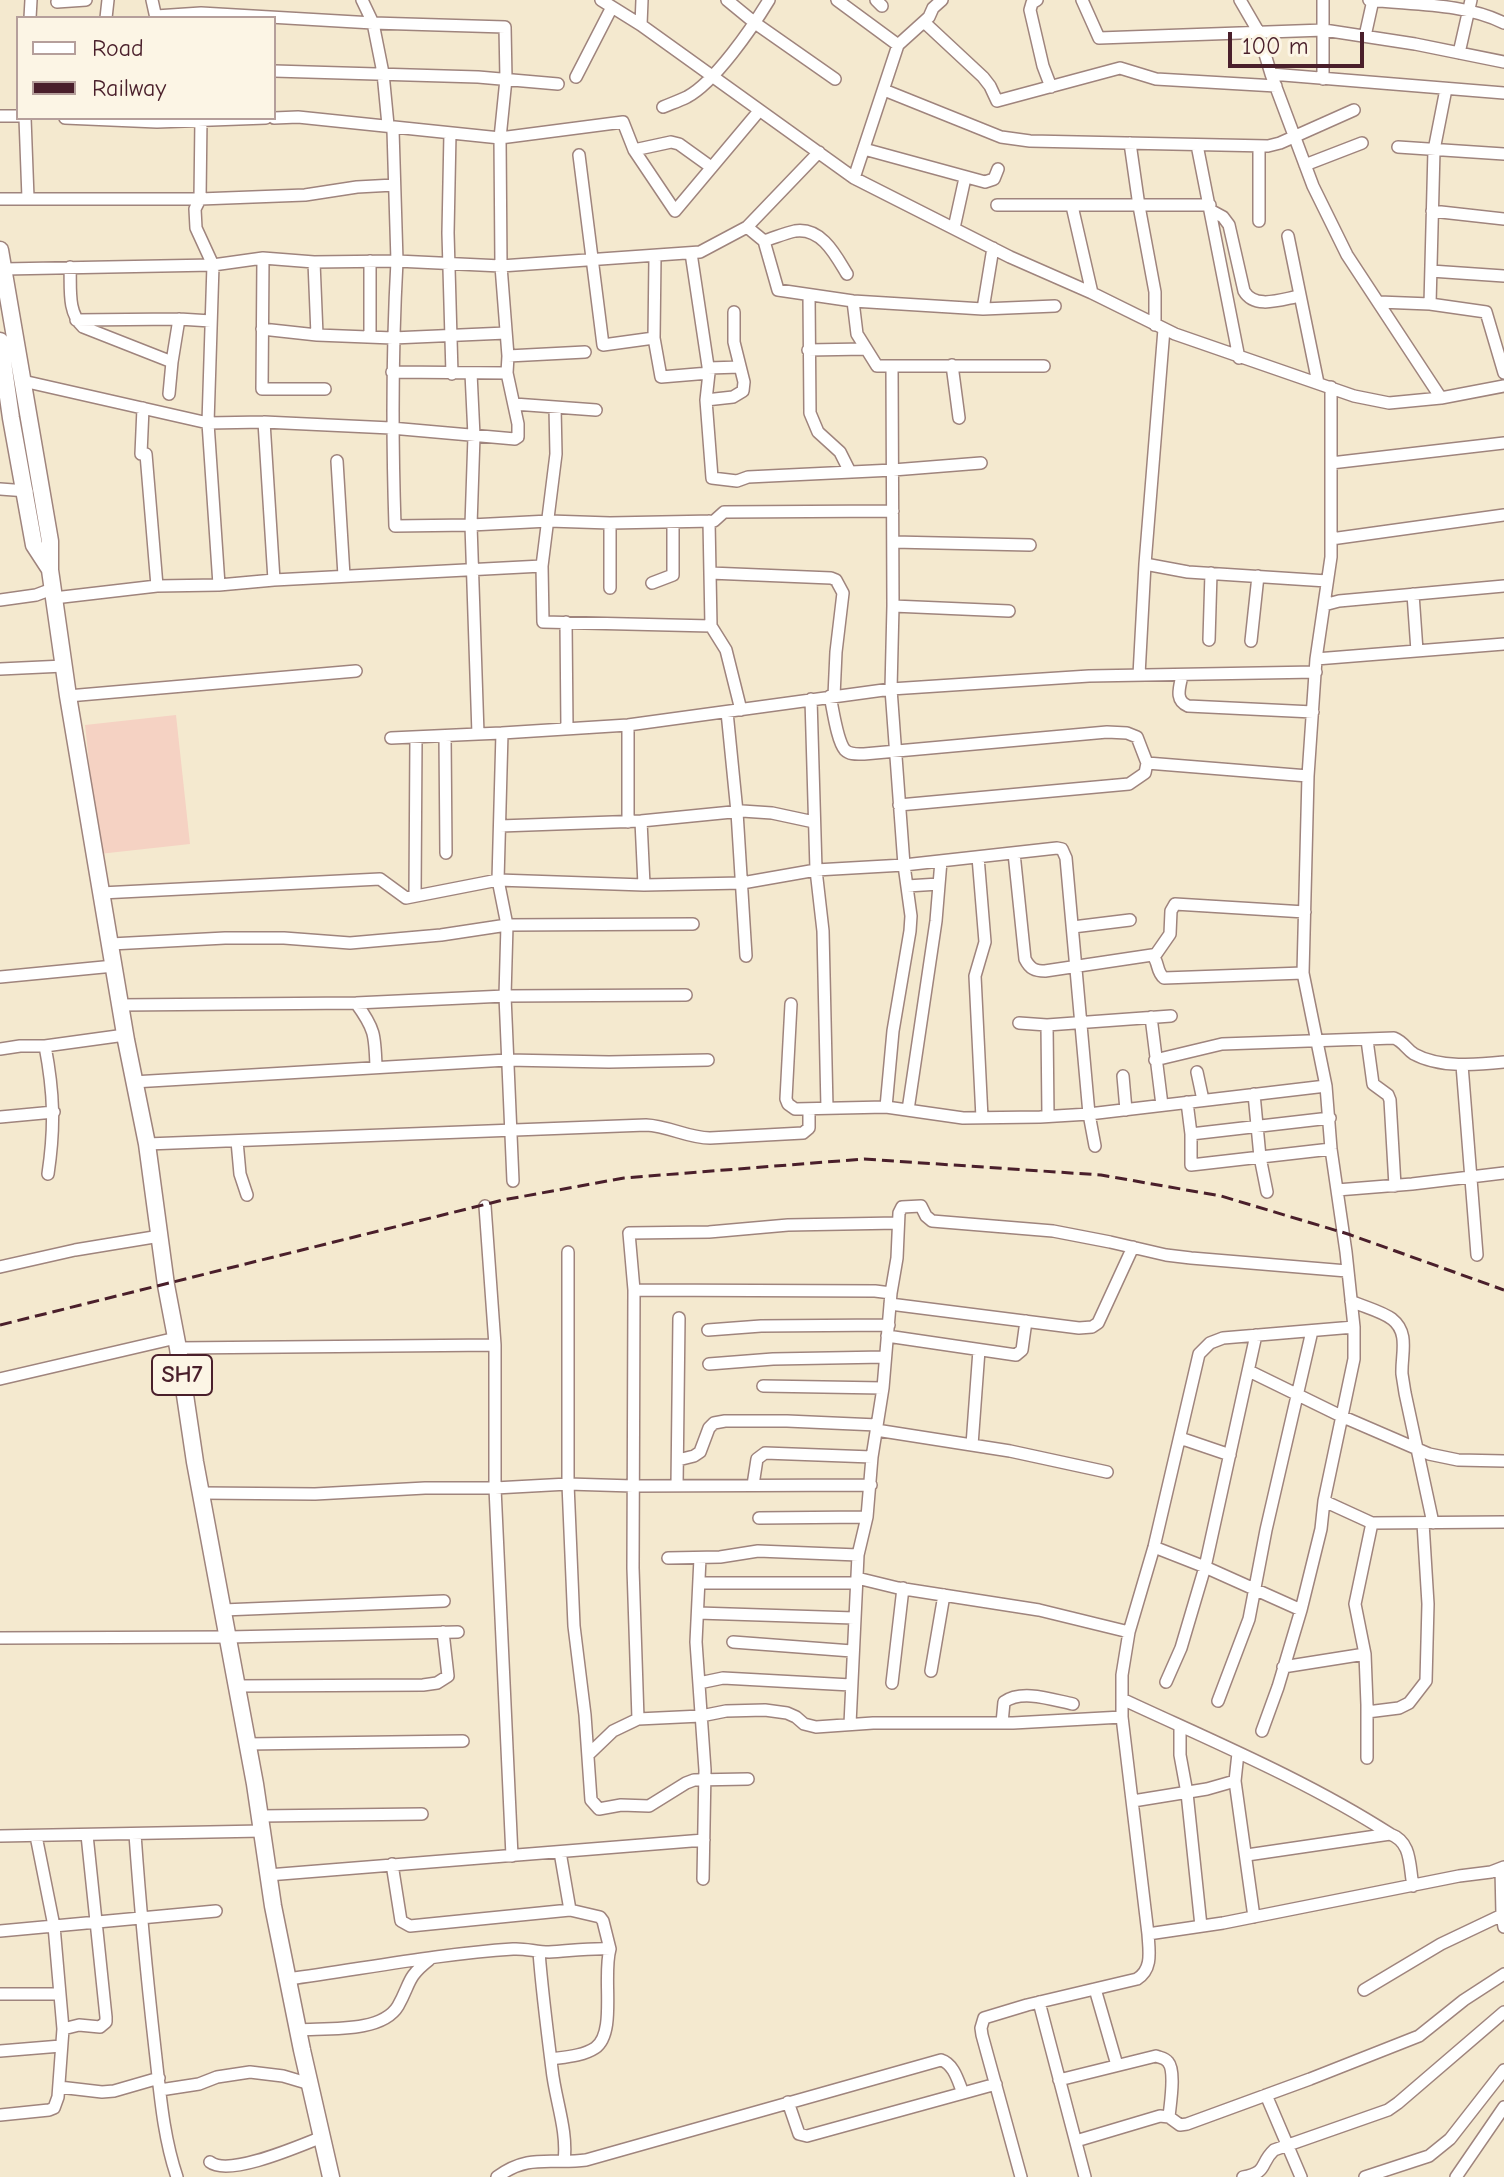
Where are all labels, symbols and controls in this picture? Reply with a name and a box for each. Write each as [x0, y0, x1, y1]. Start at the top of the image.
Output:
legend [16, 16, 276, 120]
scale bar [1232, 16, 1368, 66]
text: 100 m [1242, 32, 1309, 60]
text: Road [92, 34, 144, 62]
text: Railway [92, 74, 166, 102]
road number: SH7 [152, 1355, 212, 1395]

